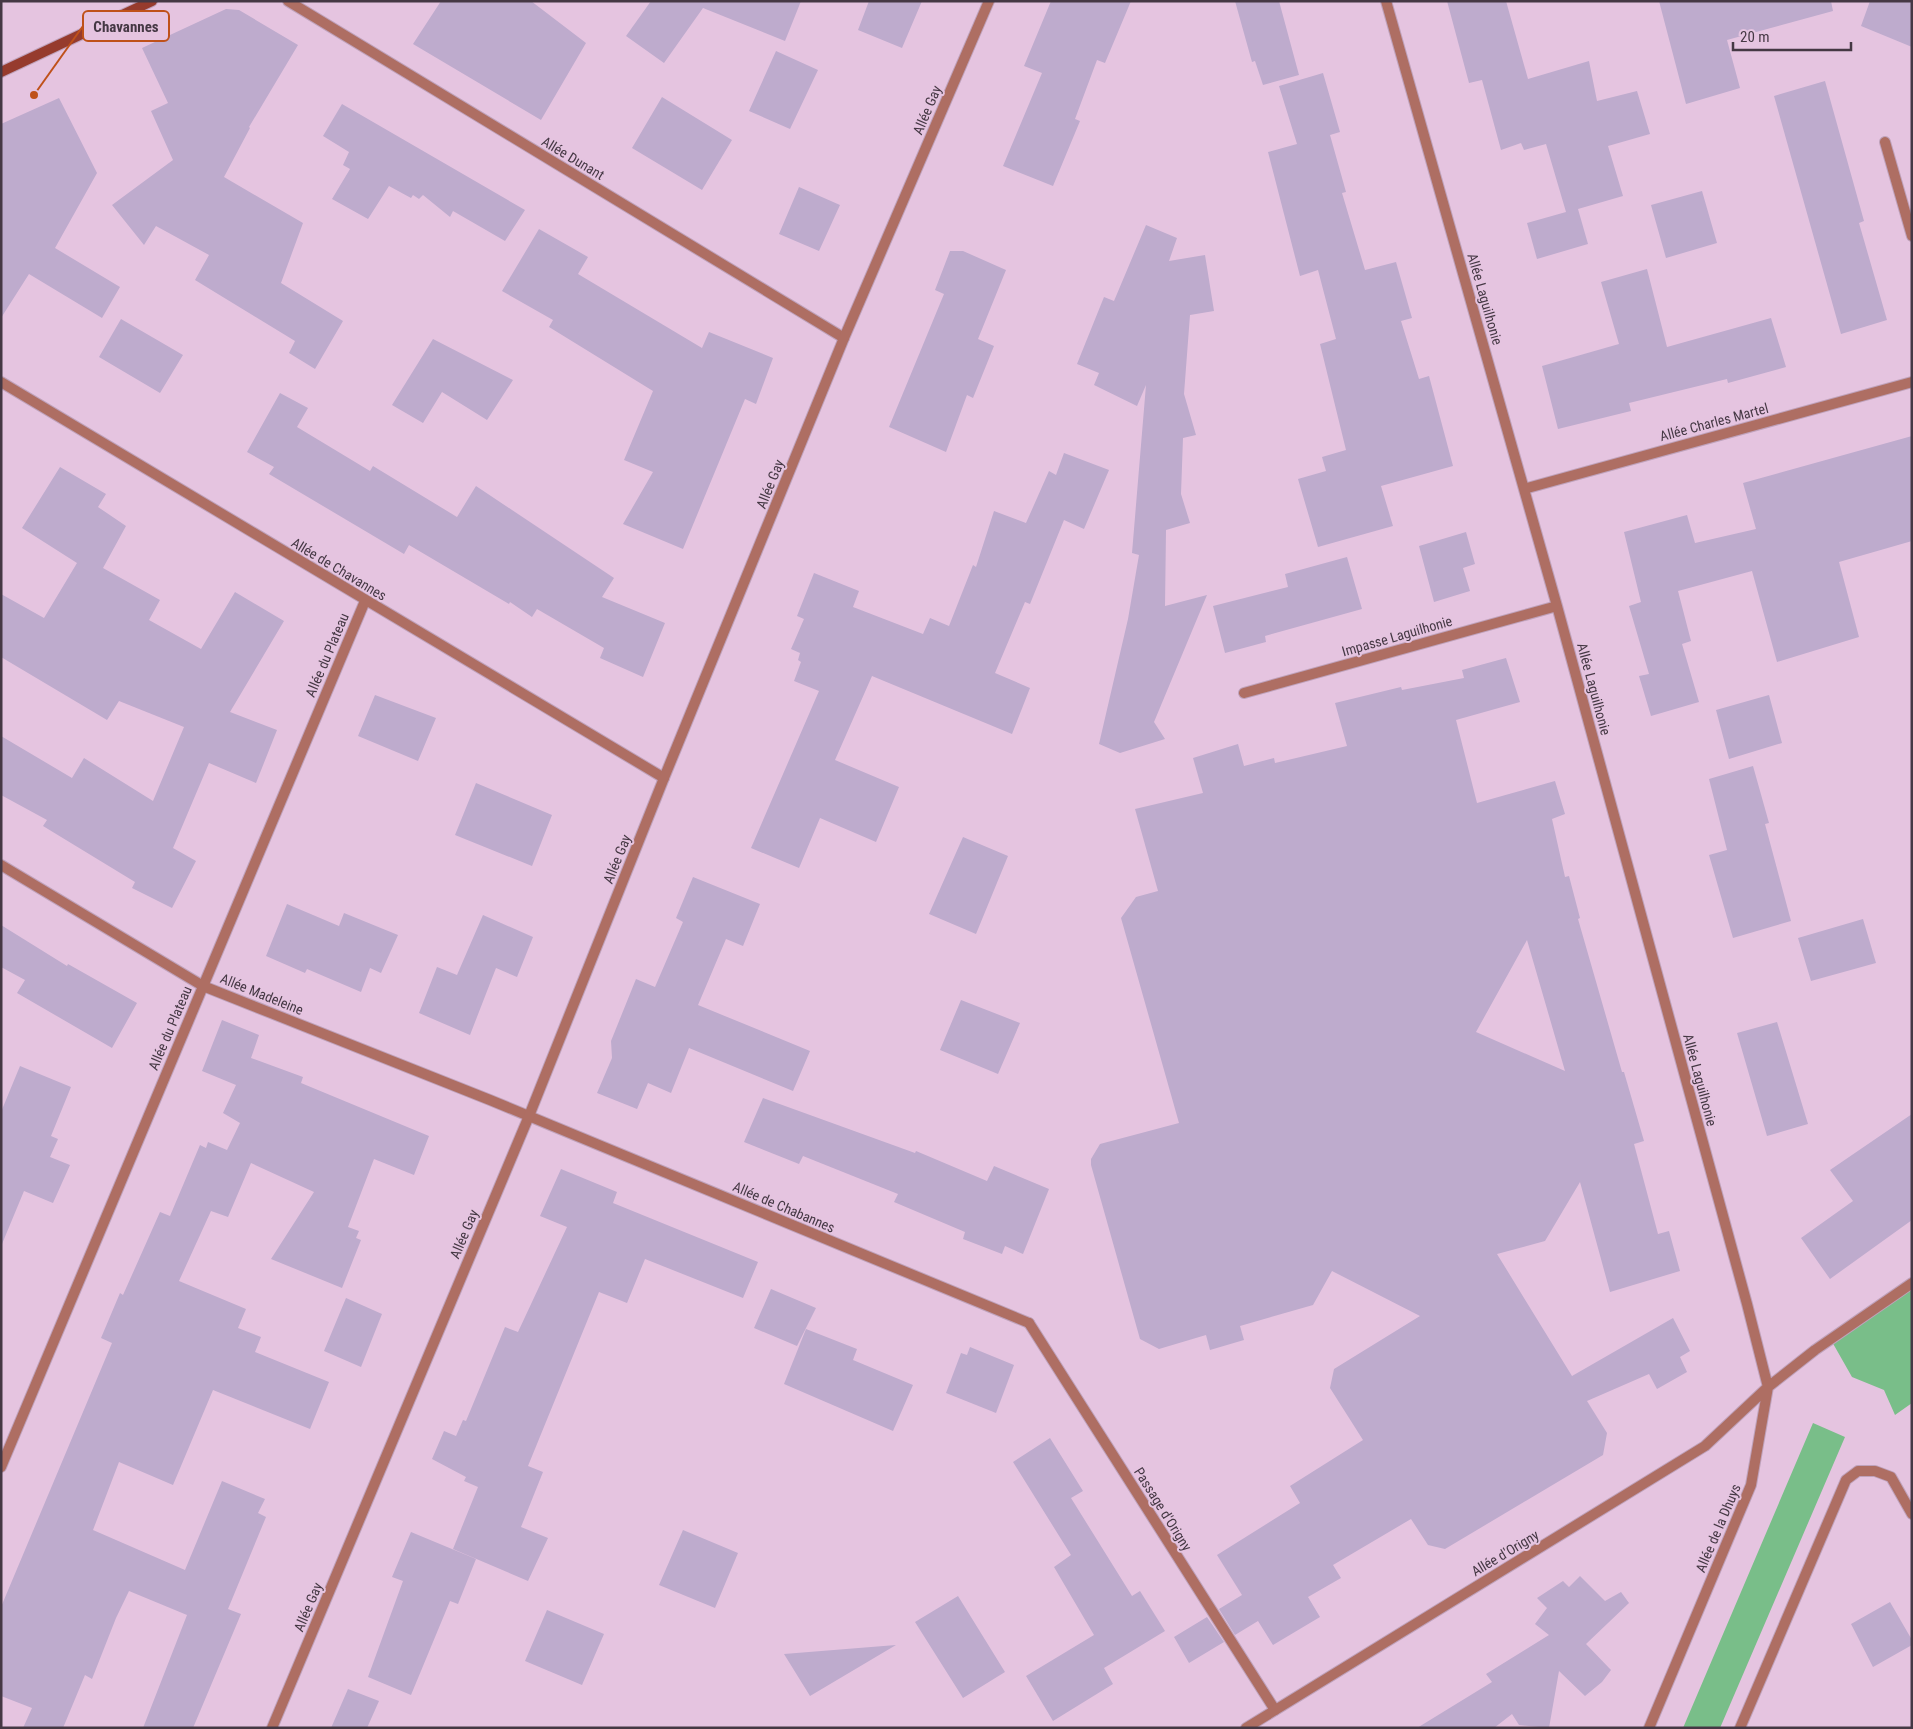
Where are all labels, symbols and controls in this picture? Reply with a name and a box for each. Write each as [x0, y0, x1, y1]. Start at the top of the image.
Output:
callout: Chavannes [83, 11, 169, 41]
text: Chavannes [93, 18, 159, 36]
scale bar [1733, 20, 1850, 52]
text: 20 m [1740, 28, 1770, 46]
street label: Allée Gay [910, 83, 944, 137]
street label: Allée Dunant [539, 133, 607, 183]
street label: Allée Laguilhonie [1464, 251, 1506, 347]
street label: Allée Charles Martel [1658, 400, 1770, 444]
street label: Allée Gay [753, 457, 787, 511]
street label: Allée de Chavannes [289, 534, 389, 604]
street label: Allée du Plateau [302, 611, 352, 699]
street label: Impasse Laguilhonie [1340, 612, 1454, 659]
street label: Allée Laguilhonie [1574, 641, 1614, 737]
street label: Allée Gay [600, 832, 634, 886]
street label: Allée Madeleine [218, 970, 306, 1018]
street label: Allée du Plateau [145, 984, 195, 1072]
street label: Allée Laguilhonie [1680, 1032, 1720, 1128]
street label: Allée de Chabannes [731, 1178, 837, 1236]
street label: Allée Gay [447, 1207, 481, 1261]
street label: Passage d'Origny [1131, 1464, 1195, 1554]
street label: Allée de la Dhuys [1692, 1481, 1744, 1575]
street label: Allée d'Origny [1468, 1527, 1542, 1579]
street label: Allée Gay [291, 1580, 325, 1634]

